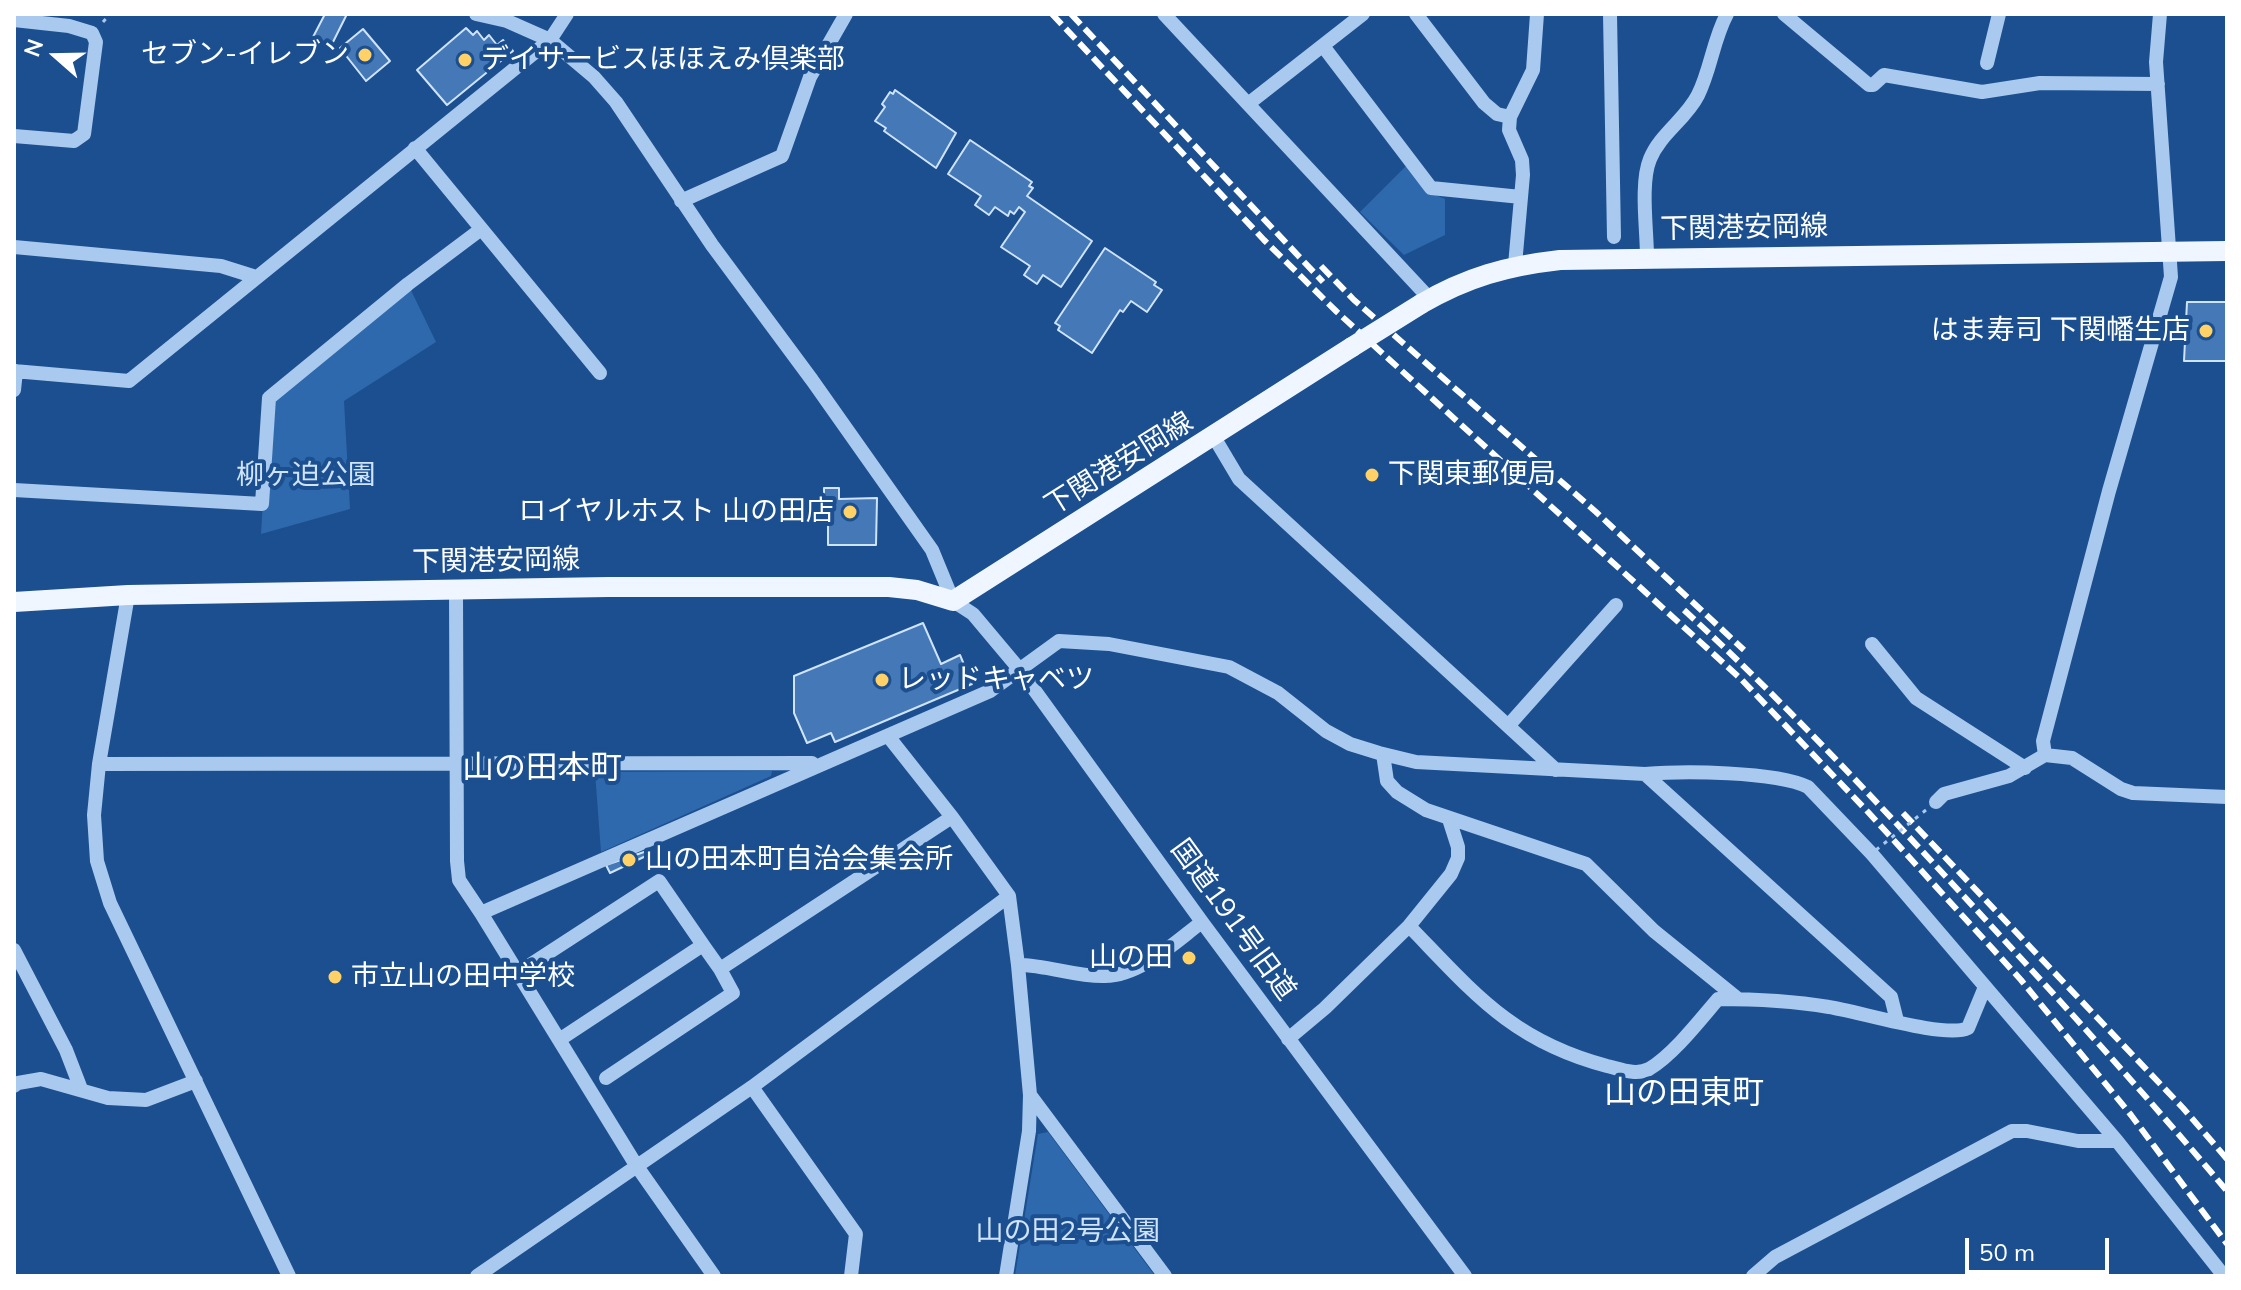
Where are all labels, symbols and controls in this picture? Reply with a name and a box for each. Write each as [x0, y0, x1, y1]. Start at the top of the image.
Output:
north arrow [16, 16, 96, 96]
text: N [17, 35, 49, 60]
place label: セブン-イレブン [141, 38, 349, 72]
place label: デイサービスほほえみ倶楽部 [481, 43, 845, 77]
marker: セブン-イレブン [356, 46, 374, 64]
marker: デイサービスほほえみ倶楽部 [456, 51, 474, 69]
street label: 下関港安岡線 [1660, 210, 1828, 246]
place label: はま寿司 下関幡生店 [1931, 314, 2190, 348]
marker: はま寿司 下関幡生店 [2197, 322, 2215, 340]
street label: 下関港安岡線 [1039, 405, 1199, 523]
place label: 下関東郵便局 [1388, 458, 1556, 492]
park label: 柳ヶ迫公園 [236, 459, 376, 493]
marker: 下関東郵便局 [1363, 466, 1381, 484]
place label: ロイヤルホスト 山の田店 [519, 495, 834, 529]
marker: ロイヤルホスト 山の田店 [841, 503, 859, 521]
street label: 下関港安岡線 [412, 543, 580, 579]
place label: レッドキャベツ [898, 663, 1094, 697]
marker: レッドキャベツ [873, 671, 891, 689]
district label: 山の田本町 [462, 749, 622, 787]
street label: 国道191号旧道 [1163, 833, 1303, 1007]
place label: 山の田本町自治会集会所 [645, 843, 953, 877]
marker: 山の田本町自治会集会所 [620, 851, 638, 869]
place label: 山の田 [1089, 941, 1173, 975]
marker: 山の田 [1180, 949, 1198, 967]
place label: 市立山の田中学校 [351, 960, 575, 994]
marker: 市立山の田中学校 [326, 968, 344, 986]
district label: 山の田東町 [1604, 1074, 1764, 1112]
park label: 山の田2号公園 [976, 1215, 1160, 1249]
scale bar [1969, 1222, 2113, 1272]
text: 50 m [1979, 1237, 2035, 1267]

